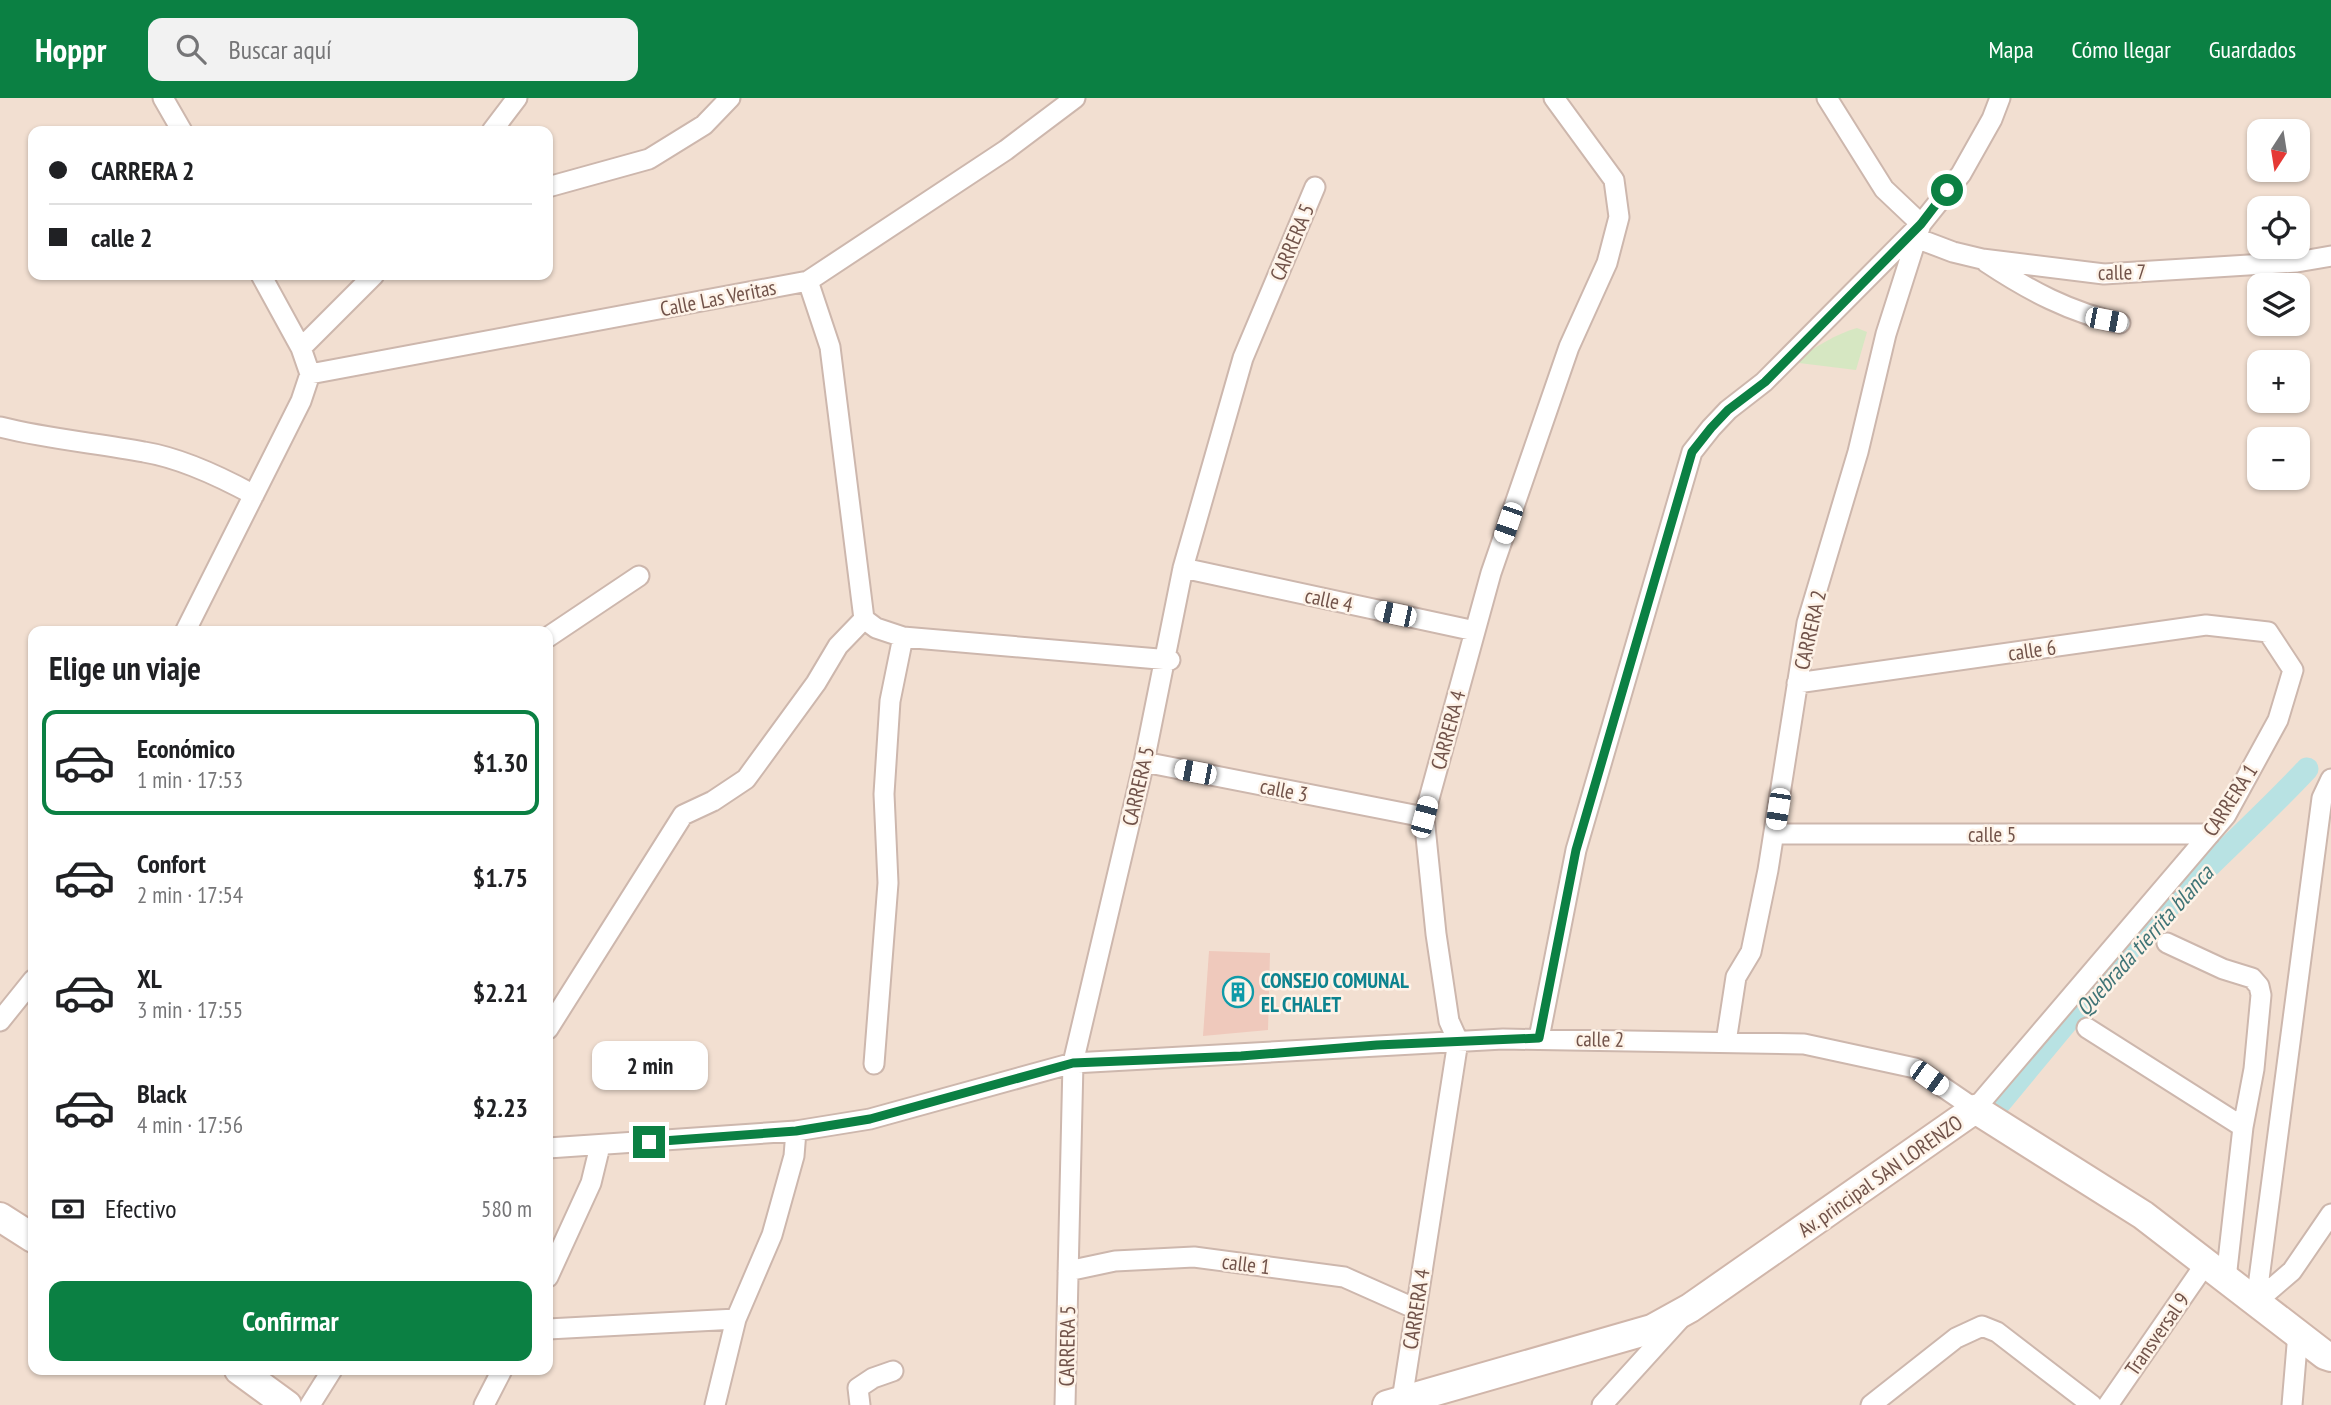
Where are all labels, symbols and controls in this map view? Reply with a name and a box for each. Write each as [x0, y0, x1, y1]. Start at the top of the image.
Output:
search box [148, 18, 638, 81]
text: Hoppr [35, 28, 106, 71]
icon: search [172, 30, 210, 68]
text: Buscar aquí [228, 33, 332, 66]
text: Mapa [1989, 34, 2034, 65]
text: Cómo llegar [2072, 34, 2171, 65]
text: Guardados [2209, 34, 2296, 65]
north arrow [2247, 119, 2310, 182]
map controls [2247, 119, 2310, 490]
text: CARRERA 2 [91, 154, 194, 187]
route start [1931, 174, 1963, 206]
button: locate [2247, 196, 2310, 259]
street label: CARRERA 5 [1264, 199, 1320, 285]
text: calle 2 [91, 221, 152, 254]
street label: calle 7 [2098, 258, 2146, 286]
button: layers [2247, 273, 2310, 336]
street label: Calle Las Veritas [658, 274, 778, 322]
car [2084, 306, 2129, 334]
button: + [2247, 350, 2310, 413]
button: − [2247, 427, 2310, 490]
car [1492, 500, 1525, 546]
street label: calle 4 [1303, 582, 1356, 618]
street label: CARRERA 2 [1788, 588, 1832, 672]
car [1373, 599, 1418, 629]
street label: calle 6 [2006, 633, 2058, 667]
text: Elige un viaje [49, 647, 201, 689]
street label: CARRERA 4 [1424, 687, 1472, 773]
icon: car [53, 731, 116, 794]
text: Económico [137, 732, 235, 765]
street label: CARRERA 5 [1116, 744, 1160, 828]
text: $1.30 [473, 746, 528, 779]
car [1173, 758, 1218, 786]
street label: CARRERA 1 [2197, 759, 2263, 841]
text: 1 min · 17:53 [137, 765, 243, 794]
street label: calle 3 [1258, 772, 1310, 808]
car [1765, 787, 1792, 831]
car [1409, 794, 1440, 840]
street label: calle 5 [1968, 821, 2016, 848]
icon: car [53, 846, 116, 909]
text: Confort [137, 847, 206, 880]
water label: Quebrada tierrita blanca [2069, 857, 2220, 1021]
text: $1.75 [473, 861, 528, 894]
text: 2 min · 17:54 [137, 880, 243, 909]
icon: car [53, 961, 116, 1024]
text: XL [137, 962, 162, 995]
place label: CONSEJO COMUNAL EL CHALET [1261, 967, 1409, 1018]
building icon: CONSEJO COMUNAL EL CHALET [1221, 975, 1255, 1009]
text: $2.21 [473, 976, 528, 1009]
text: 3 min · 17:55 [137, 995, 243, 1024]
street label: calle 2 [1576, 1025, 1624, 1053]
callout: 2 min [591, 1040, 707, 1090]
text: 2 min [627, 1051, 673, 1080]
car [1906, 1057, 1953, 1099]
icon: car [53, 1076, 116, 1139]
text: Black [137, 1077, 187, 1110]
text: $2.23 [473, 1091, 528, 1124]
street label: Av. principal SAN LORENZO [1792, 1109, 1968, 1243]
text: 4 min · 17:56 [137, 1110, 243, 1139]
route end [633, 1126, 665, 1158]
icon: cash [49, 1190, 87, 1228]
text: Efectivo [105, 1192, 177, 1225]
text: 580 m [481, 1194, 532, 1223]
street label: calle 1 [1220, 1248, 1272, 1280]
street label: CARRERA 4 [1396, 1266, 1436, 1351]
button: Confirmar [49, 1281, 532, 1361]
street label: Transversal 9 [2119, 1287, 2195, 1381]
street label: CARRERA 5 [1053, 1305, 1081, 1387]

